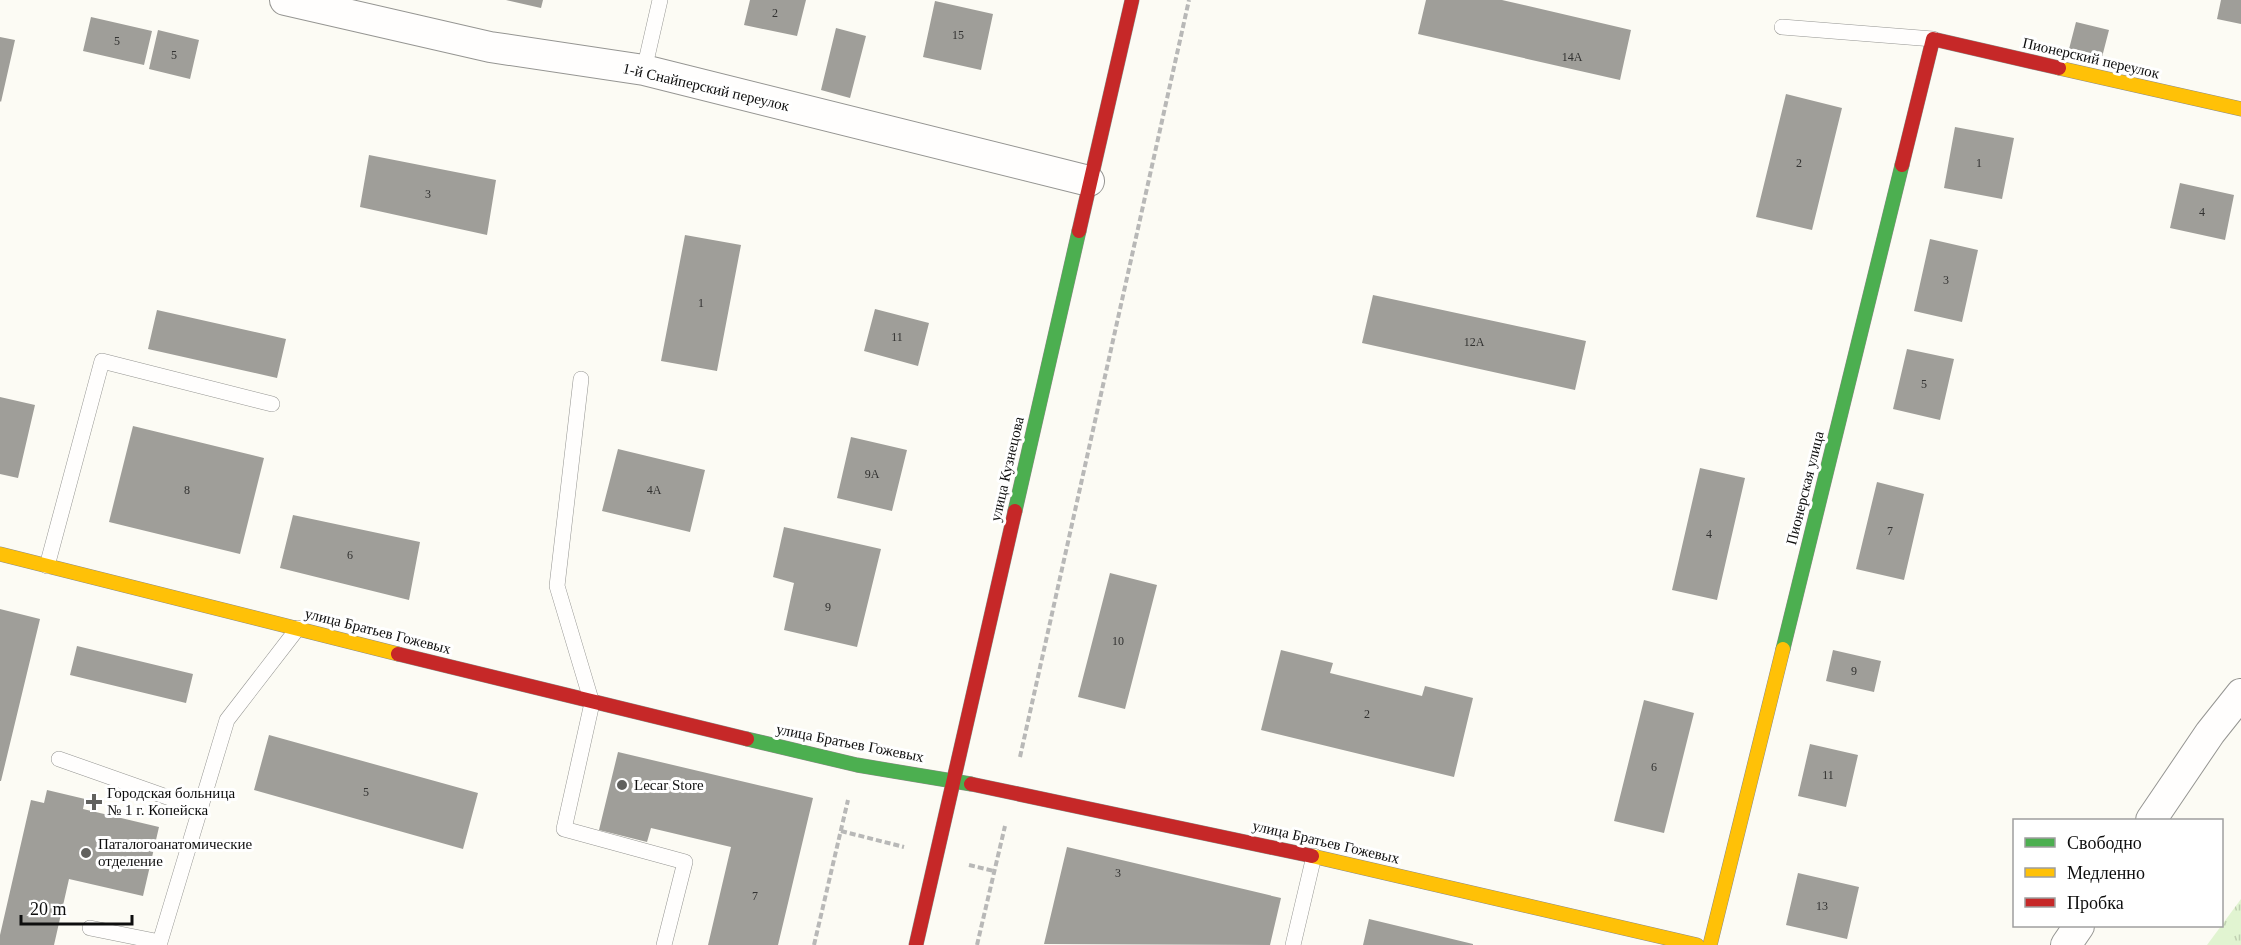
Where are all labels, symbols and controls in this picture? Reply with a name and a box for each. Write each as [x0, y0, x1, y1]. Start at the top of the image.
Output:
house number: 2 [772, 6, 778, 20]
house number: 15 [952, 28, 964, 42]
house number: 5 [114, 34, 120, 48]
street label: Пионерский переулок [2021, 34, 2162, 82]
house number: 5 [171, 48, 177, 62]
house number: 14А [1562, 50, 1583, 64]
street label: 1-й Снайперский переулок [621, 60, 792, 114]
house number: 2 [1796, 156, 1802, 170]
house number: 1 [1976, 156, 1982, 170]
house number: 3 [425, 187, 431, 201]
house number: 4 [2199, 205, 2205, 219]
house number: 3 [1943, 273, 1949, 287]
house number: 1 [698, 296, 704, 310]
house number: 11 [891, 330, 903, 344]
house number: 12А [1464, 335, 1485, 349]
house number: 5 [1921, 377, 1927, 391]
street label: улица Кузнецова [987, 415, 1027, 523]
street label: Пионерская улица [1783, 429, 1827, 547]
house number: 9А [865, 467, 880, 481]
house number: 8 [184, 483, 190, 497]
house number: 4А [647, 483, 662, 497]
house number: 7 [1887, 524, 1893, 538]
house number: 4 [1706, 527, 1712, 541]
house number: 6 [347, 548, 353, 562]
house number: 9 [825, 600, 831, 614]
street label: улица Братьев Гожевых [303, 605, 453, 657]
house number: 10 [1112, 634, 1124, 648]
house number: 9 [1851, 664, 1857, 678]
house number: 2 [1364, 707, 1370, 721]
street label: улица Братьев Гожевых [775, 721, 926, 765]
house number: 6 [1651, 760, 1657, 774]
house number: 11 [1822, 768, 1834, 782]
place label: Lecar Store [634, 777, 704, 793]
marker: Lecar Store [615, 778, 629, 792]
place label: Городская больница № 1 г. Копейска [107, 785, 235, 818]
house number: 5 [363, 785, 369, 799]
marker: Городская больница № 1 г. Копейска [85, 793, 103, 811]
street label: улица Братьев Гожевых [1251, 817, 1401, 867]
legend [2013, 819, 2223, 927]
text: Свободно [2067, 833, 2142, 853]
place label: Паталогоанатомические отделение [98, 836, 252, 869]
marker: Паталогоанатомические отделение [79, 846, 93, 860]
text: Медленно [2067, 863, 2145, 883]
house number: 3 [1115, 866, 1121, 880]
scale bar [21, 888, 132, 926]
house number: 7 [752, 889, 758, 903]
text: Пробка [2067, 893, 2124, 913]
text: 20 m [30, 899, 67, 919]
house number: 13 [1816, 899, 1828, 913]

